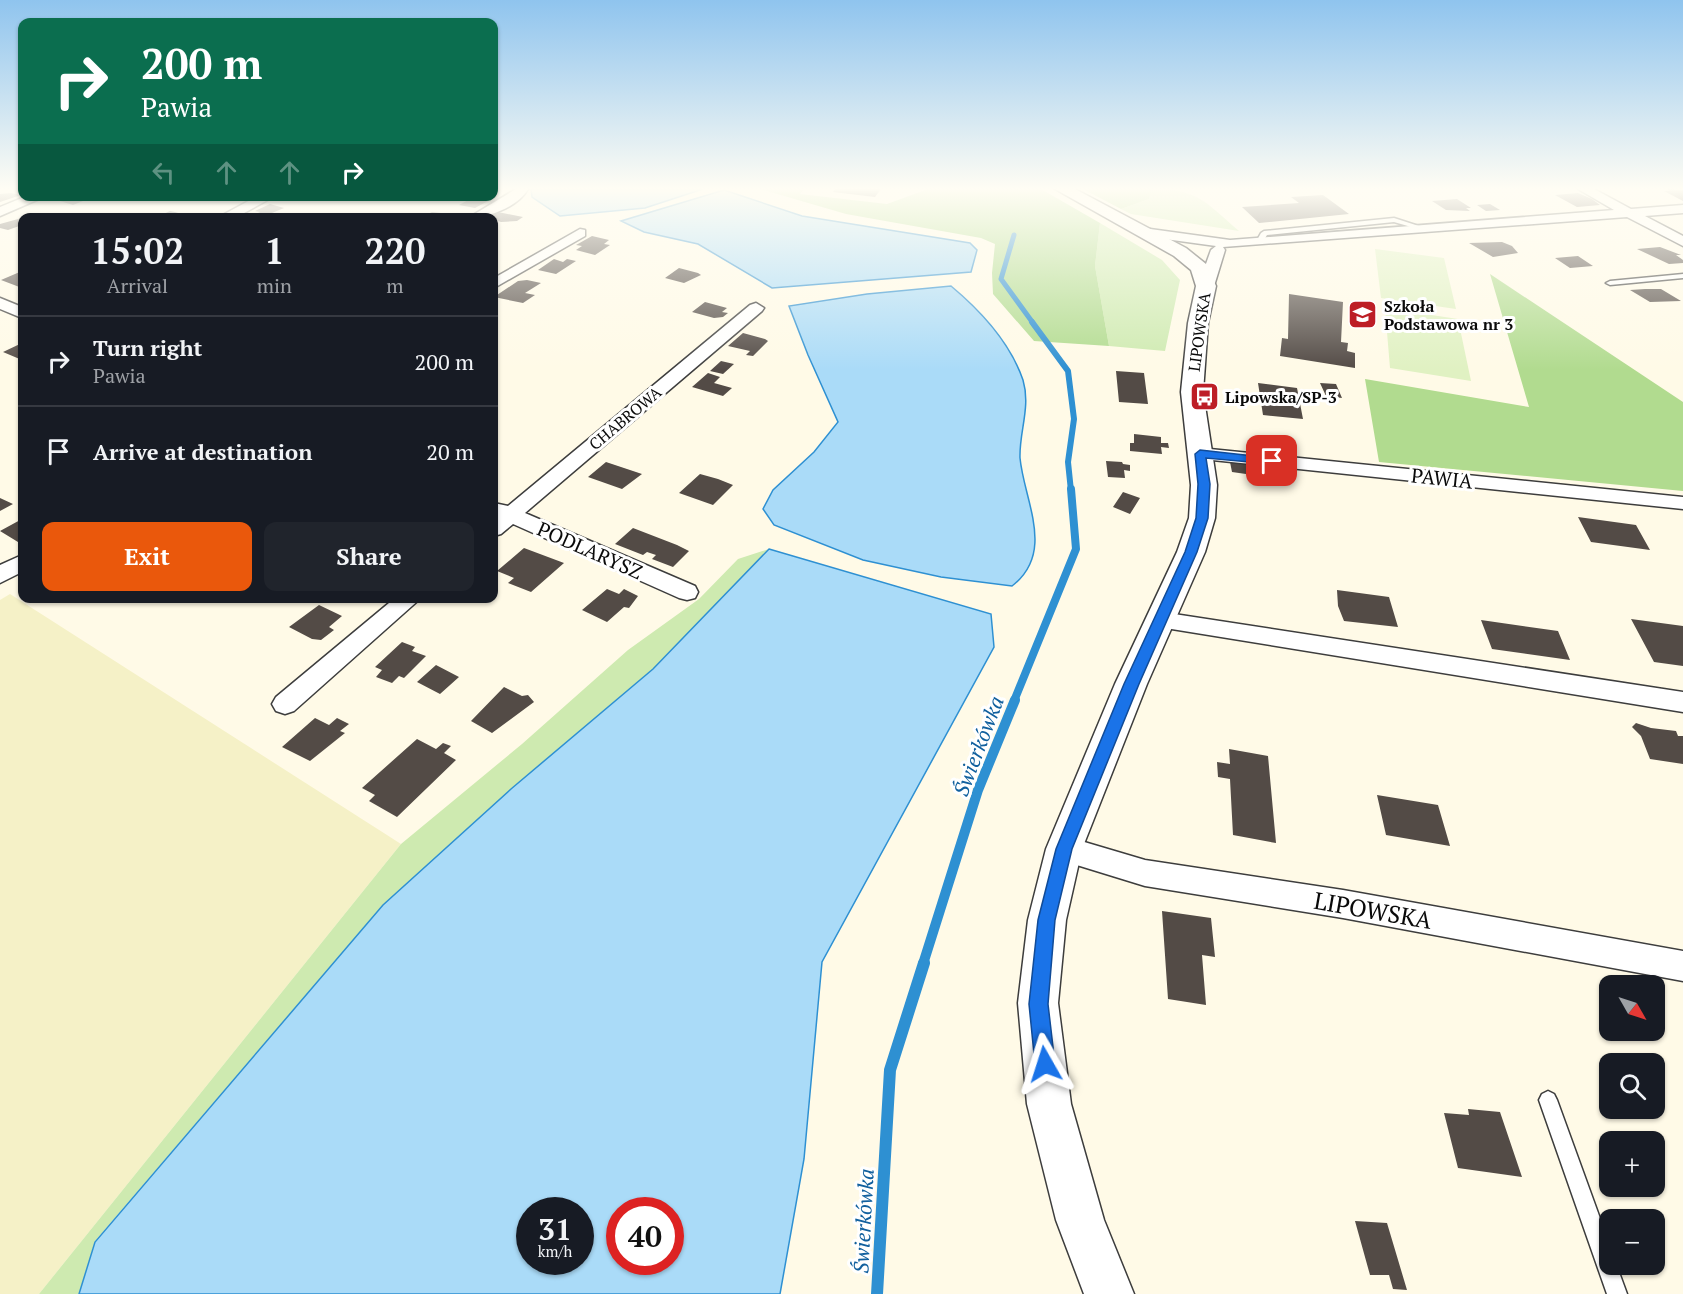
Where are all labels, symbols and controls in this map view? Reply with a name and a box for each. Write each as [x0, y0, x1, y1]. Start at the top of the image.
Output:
text: 200 m [141, 35, 262, 91]
icon: right [42, 42, 120, 120]
text: Pawia [141, 89, 212, 125]
icon: left [147, 156, 180, 189]
icon: ahead [210, 156, 243, 189]
icon: ahead [273, 156, 306, 189]
icon: right [336, 156, 369, 189]
text: 15:02 [91, 227, 184, 274]
text: 1 [264, 227, 285, 274]
text: 220 [364, 227, 425, 274]
text: Arrival [107, 272, 168, 299]
text: min [257, 272, 292, 299]
text: m [386, 272, 404, 299]
street label: LIPOWSKA [1183, 291, 1215, 373]
place label: Szkoła Podstawowa nr 3 [1384, 295, 1513, 335]
school or university icon: Szkoła Podstawowa nr 3 [1347, 299, 1379, 331]
text: Turn right [93, 333, 202, 362]
icon: right [42, 345, 75, 378]
text: 200 m [414, 347, 474, 376]
text: Pawia [93, 362, 146, 389]
street label: CHABROWA [584, 381, 666, 455]
bus stop icon: Lipowska/SP-3 [1188, 381, 1220, 413]
place label: Lipowska/SP-3 [1225, 386, 1337, 408]
icon: arrive [42, 435, 75, 468]
pin [1246, 435, 1297, 486]
text: Arrive at destination [93, 437, 312, 466]
text: 20 m [426, 437, 474, 466]
icon: arrive [1255, 444, 1288, 477]
street label: PAWIA [1410, 461, 1474, 495]
street label: PODLARYSZ [533, 515, 647, 585]
button: Exit [42, 522, 252, 591]
button: Share [264, 522, 474, 591]
water label: Świerkówka [946, 692, 1010, 800]
street label: LIPOWSKA [1312, 884, 1435, 936]
north arrow [1599, 975, 1665, 1041]
map controls [1599, 975, 1665, 1275]
position arrow [1013, 1032, 1077, 1096]
button: search [1599, 1053, 1665, 1119]
button: + [1599, 1131, 1665, 1197]
water label: Świerkówka [846, 1168, 880, 1274]
speed limit sign: 40 [606, 1197, 684, 1275]
text: 31 [538, 1209, 572, 1249]
button: − [1599, 1209, 1665, 1275]
text: km/h [538, 1241, 572, 1261]

